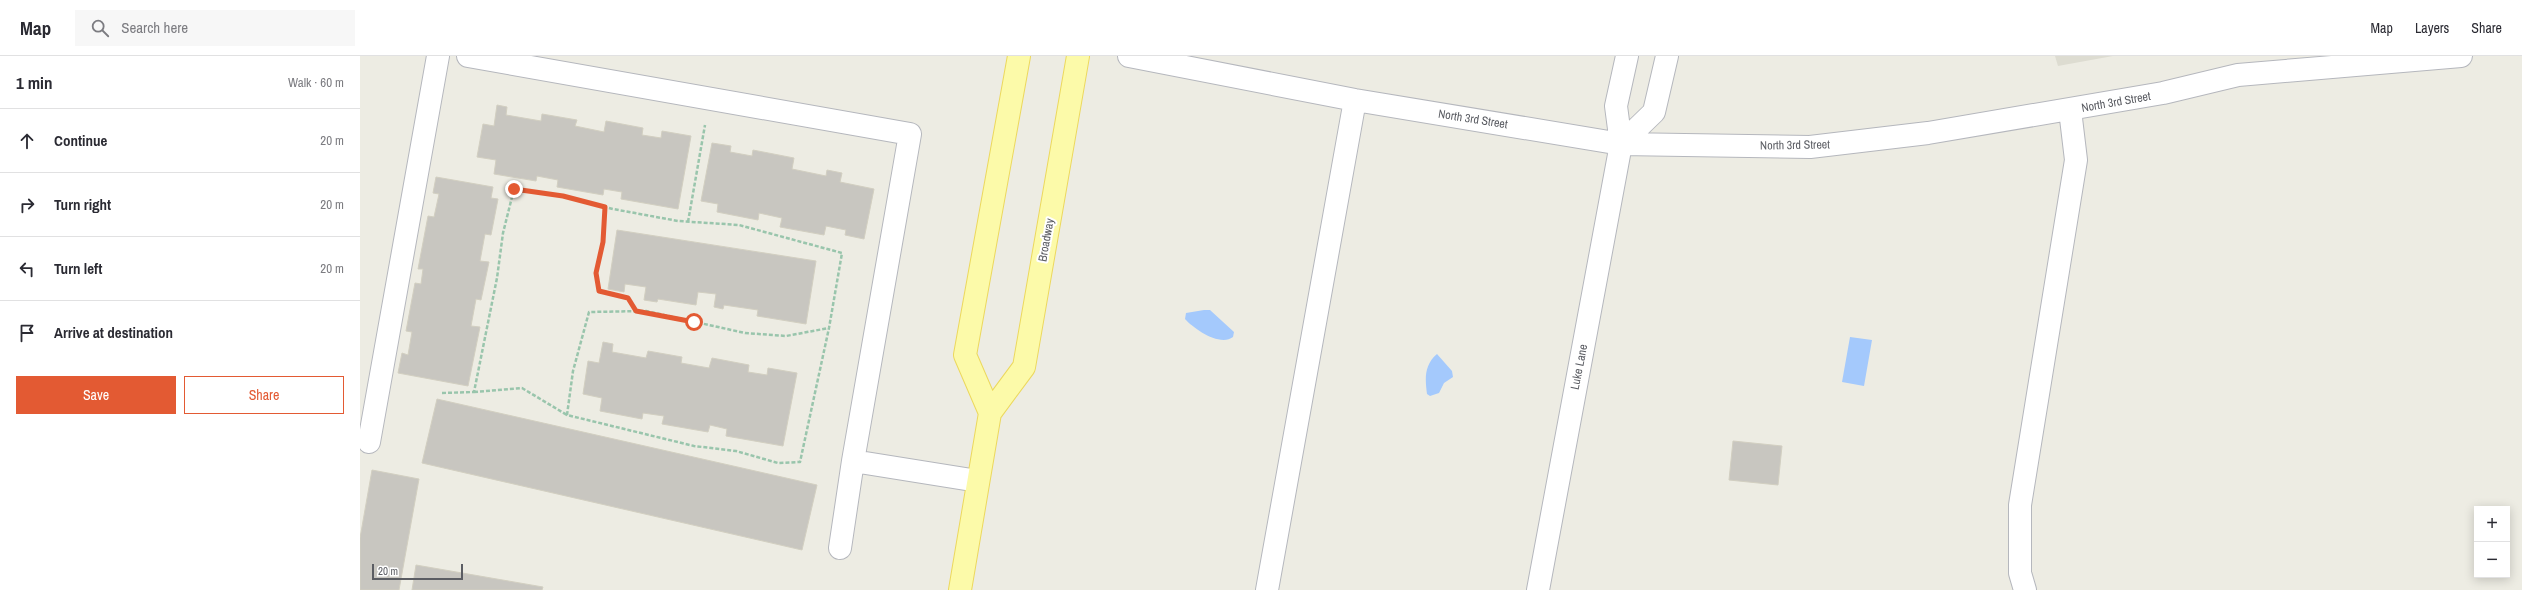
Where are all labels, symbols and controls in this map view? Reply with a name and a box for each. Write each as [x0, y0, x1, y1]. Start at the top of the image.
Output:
search box [75, 10, 355, 46]
text: Map [20, 15, 51, 41]
icon: search [89, 17, 111, 39]
text: Search here [121, 17, 188, 38]
text: Map [2371, 19, 2393, 37]
text: Layers [2415, 19, 2449, 37]
text: Share [2471, 19, 2502, 37]
text: 1 min [16, 71, 52, 94]
text: Walk · 60 m [288, 74, 344, 91]
street label: North 3rd Street [2080, 88, 2152, 116]
street label: North 3rd Street [1437, 106, 1509, 132]
icon: ahead [16, 130, 38, 152]
text: Continue [54, 130, 107, 151]
text: 20 m [320, 132, 344, 149]
street label: North 3rd Street [1760, 136, 1830, 154]
route end [505, 180, 523, 198]
icon: right [16, 194, 38, 216]
text: Turn right [54, 194, 111, 215]
text: 20 m [320, 196, 344, 213]
street label: Broadway [1034, 217, 1058, 263]
icon: left [16, 258, 38, 280]
text: Turn left [54, 258, 102, 279]
text: 20 m [320, 260, 344, 277]
route start [685, 313, 703, 331]
icon: arrive [16, 322, 38, 344]
text: Arrive at destination [54, 322, 173, 343]
street label: Luke Lane [1567, 343, 1591, 391]
button: Save [16, 376, 176, 414]
button: Share [184, 376, 344, 414]
map controls [2474, 506, 2510, 578]
button: + [2474, 506, 2510, 542]
button: − [2474, 542, 2510, 578]
scale bar [372, 562, 463, 581]
text: 20 m [378, 564, 398, 578]

